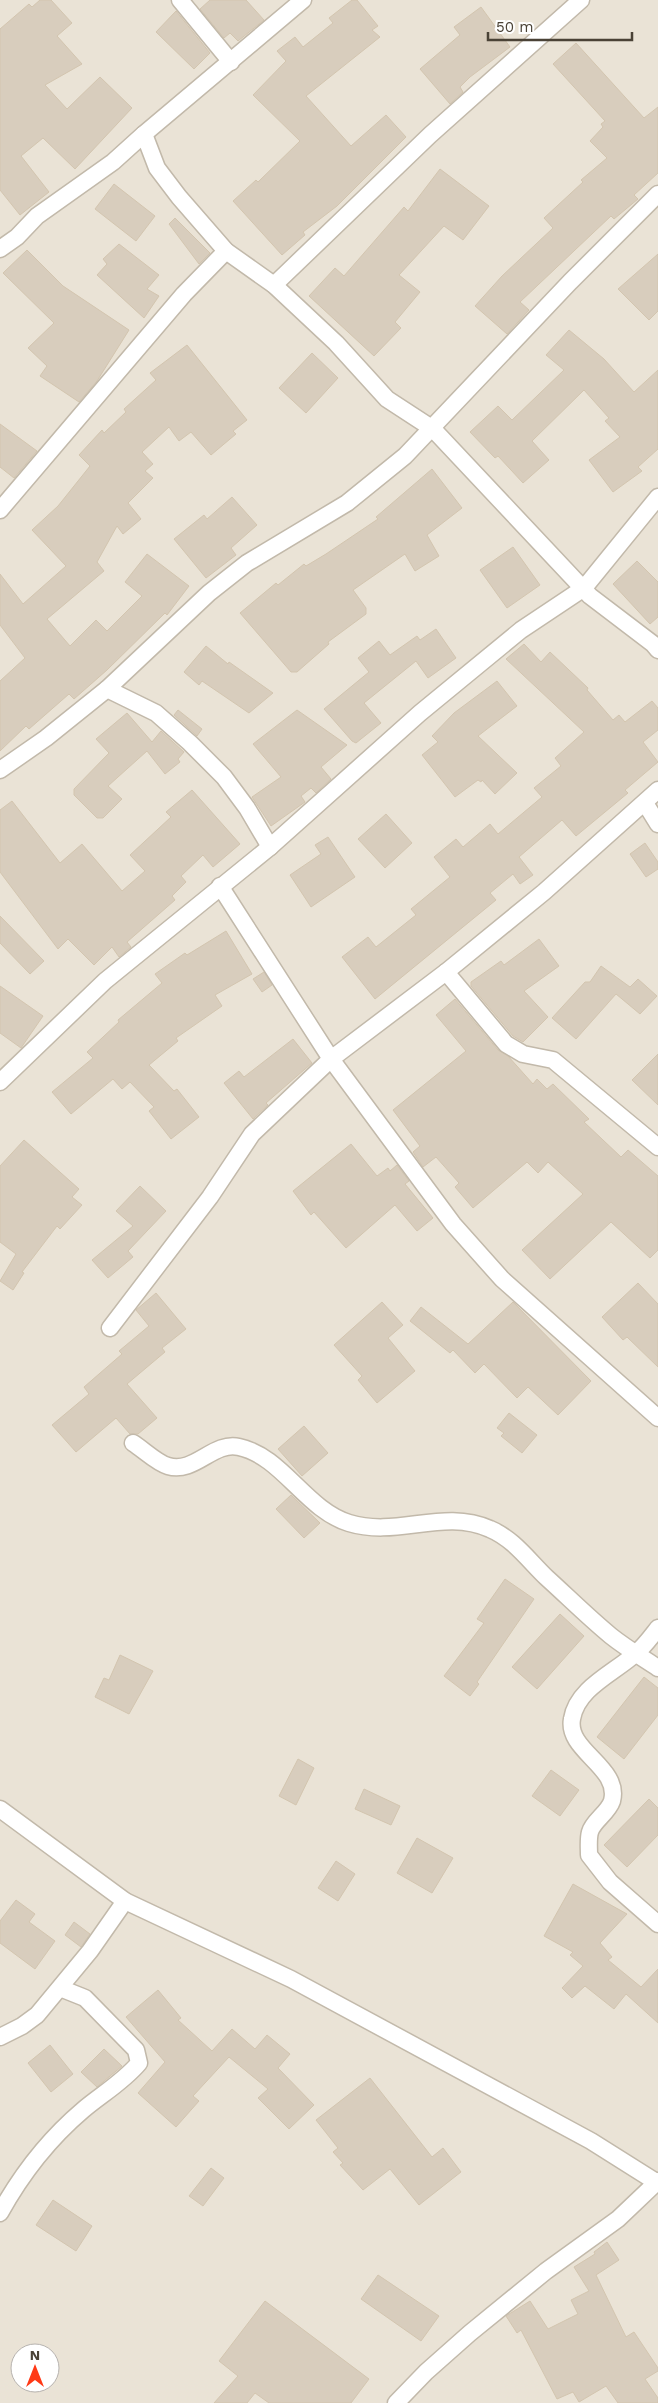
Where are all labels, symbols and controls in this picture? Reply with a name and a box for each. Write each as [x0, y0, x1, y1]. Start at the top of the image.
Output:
scale bar [488, 10, 632, 42]
text: 50 m [496, 18, 533, 36]
north arrow [10, 2343, 60, 2393]
text: N [30, 2347, 40, 2363]

